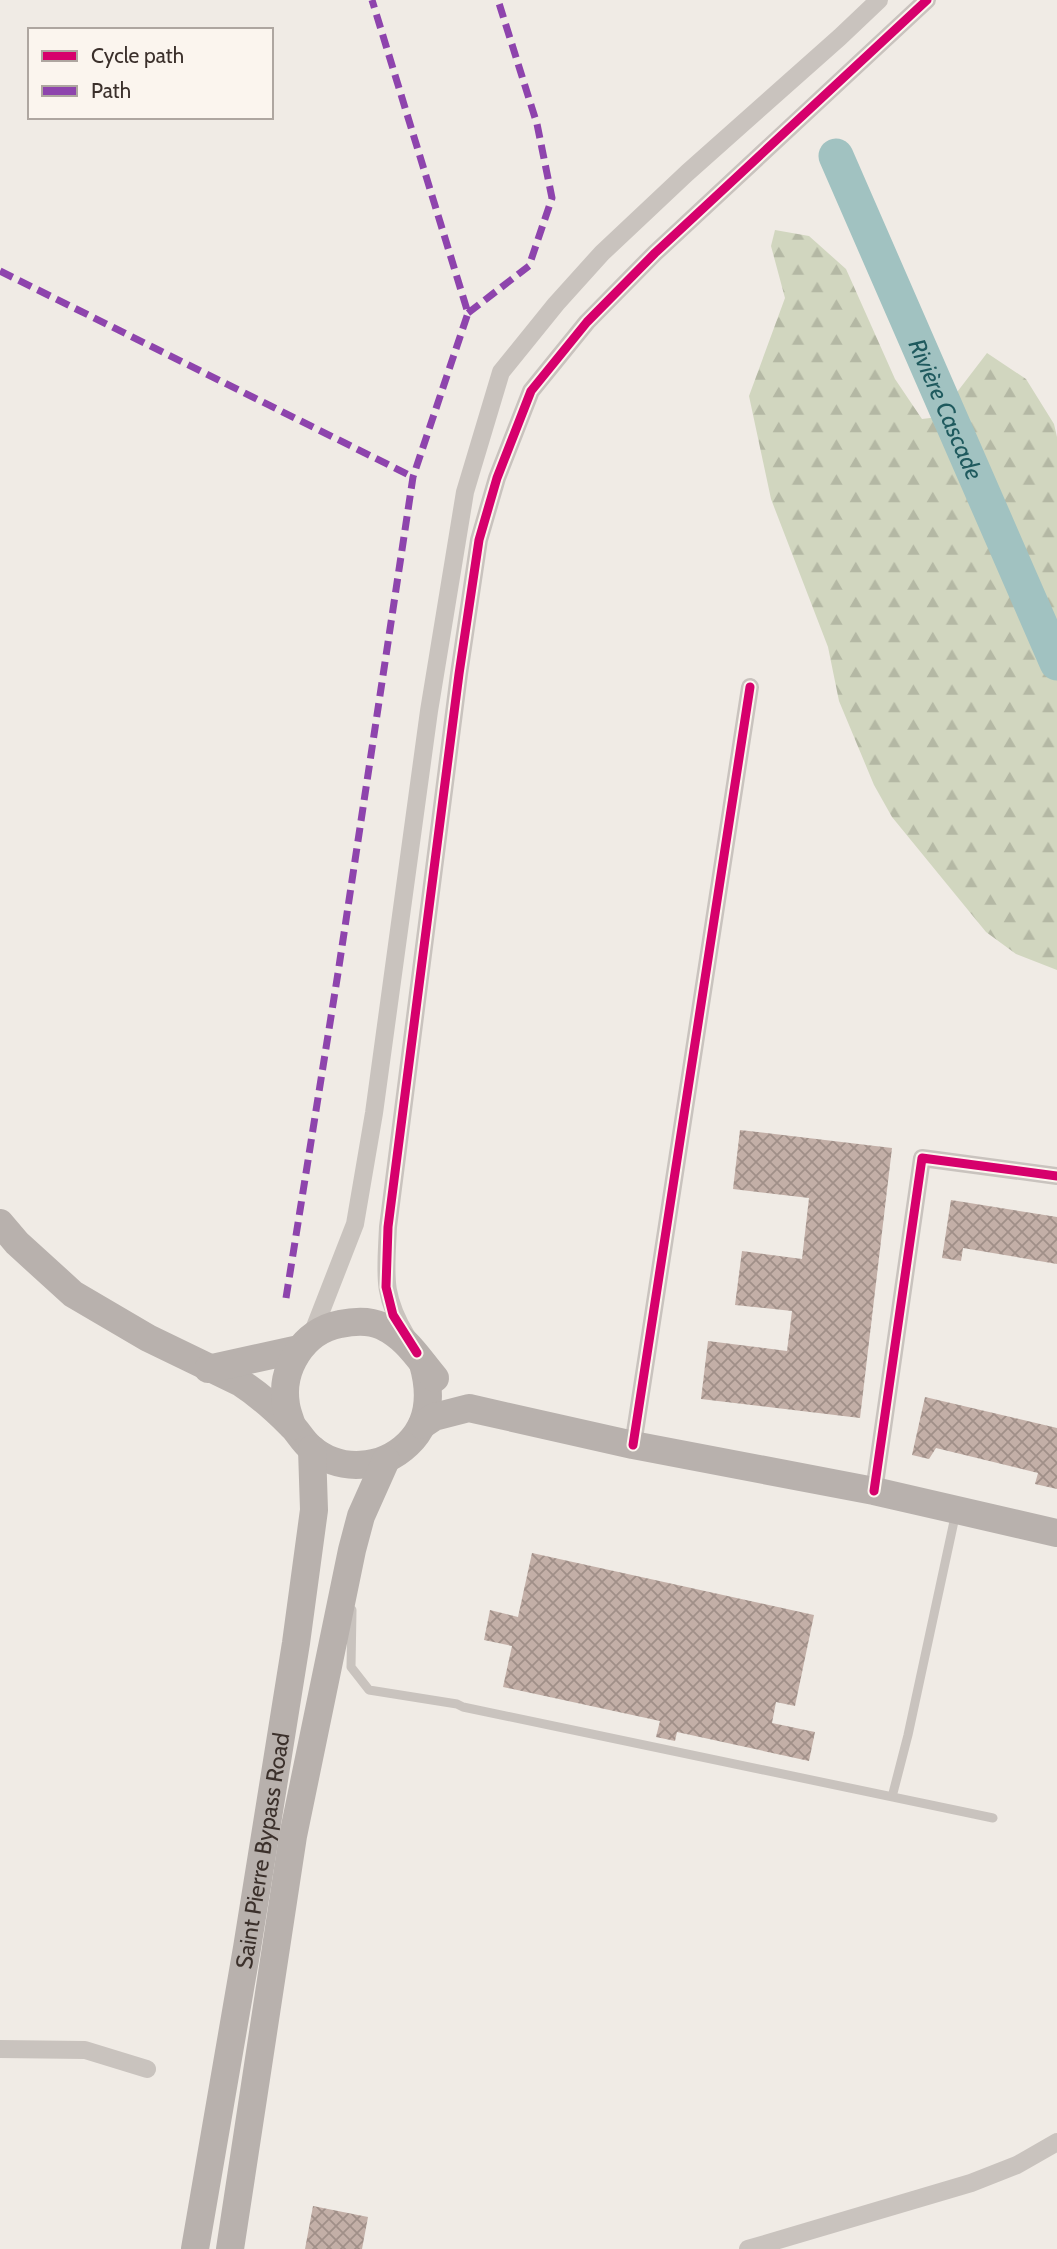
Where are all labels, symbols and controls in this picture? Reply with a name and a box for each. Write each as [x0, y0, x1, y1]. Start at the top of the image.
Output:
legend [28, 28, 273, 119]
text: Cycle path [91, 43, 184, 68]
text: Path [91, 78, 131, 103]
water label: Rivière Cascade [903, 334, 990, 484]
street label: Saint Pierre Bypass Road [230, 1731, 295, 1971]

